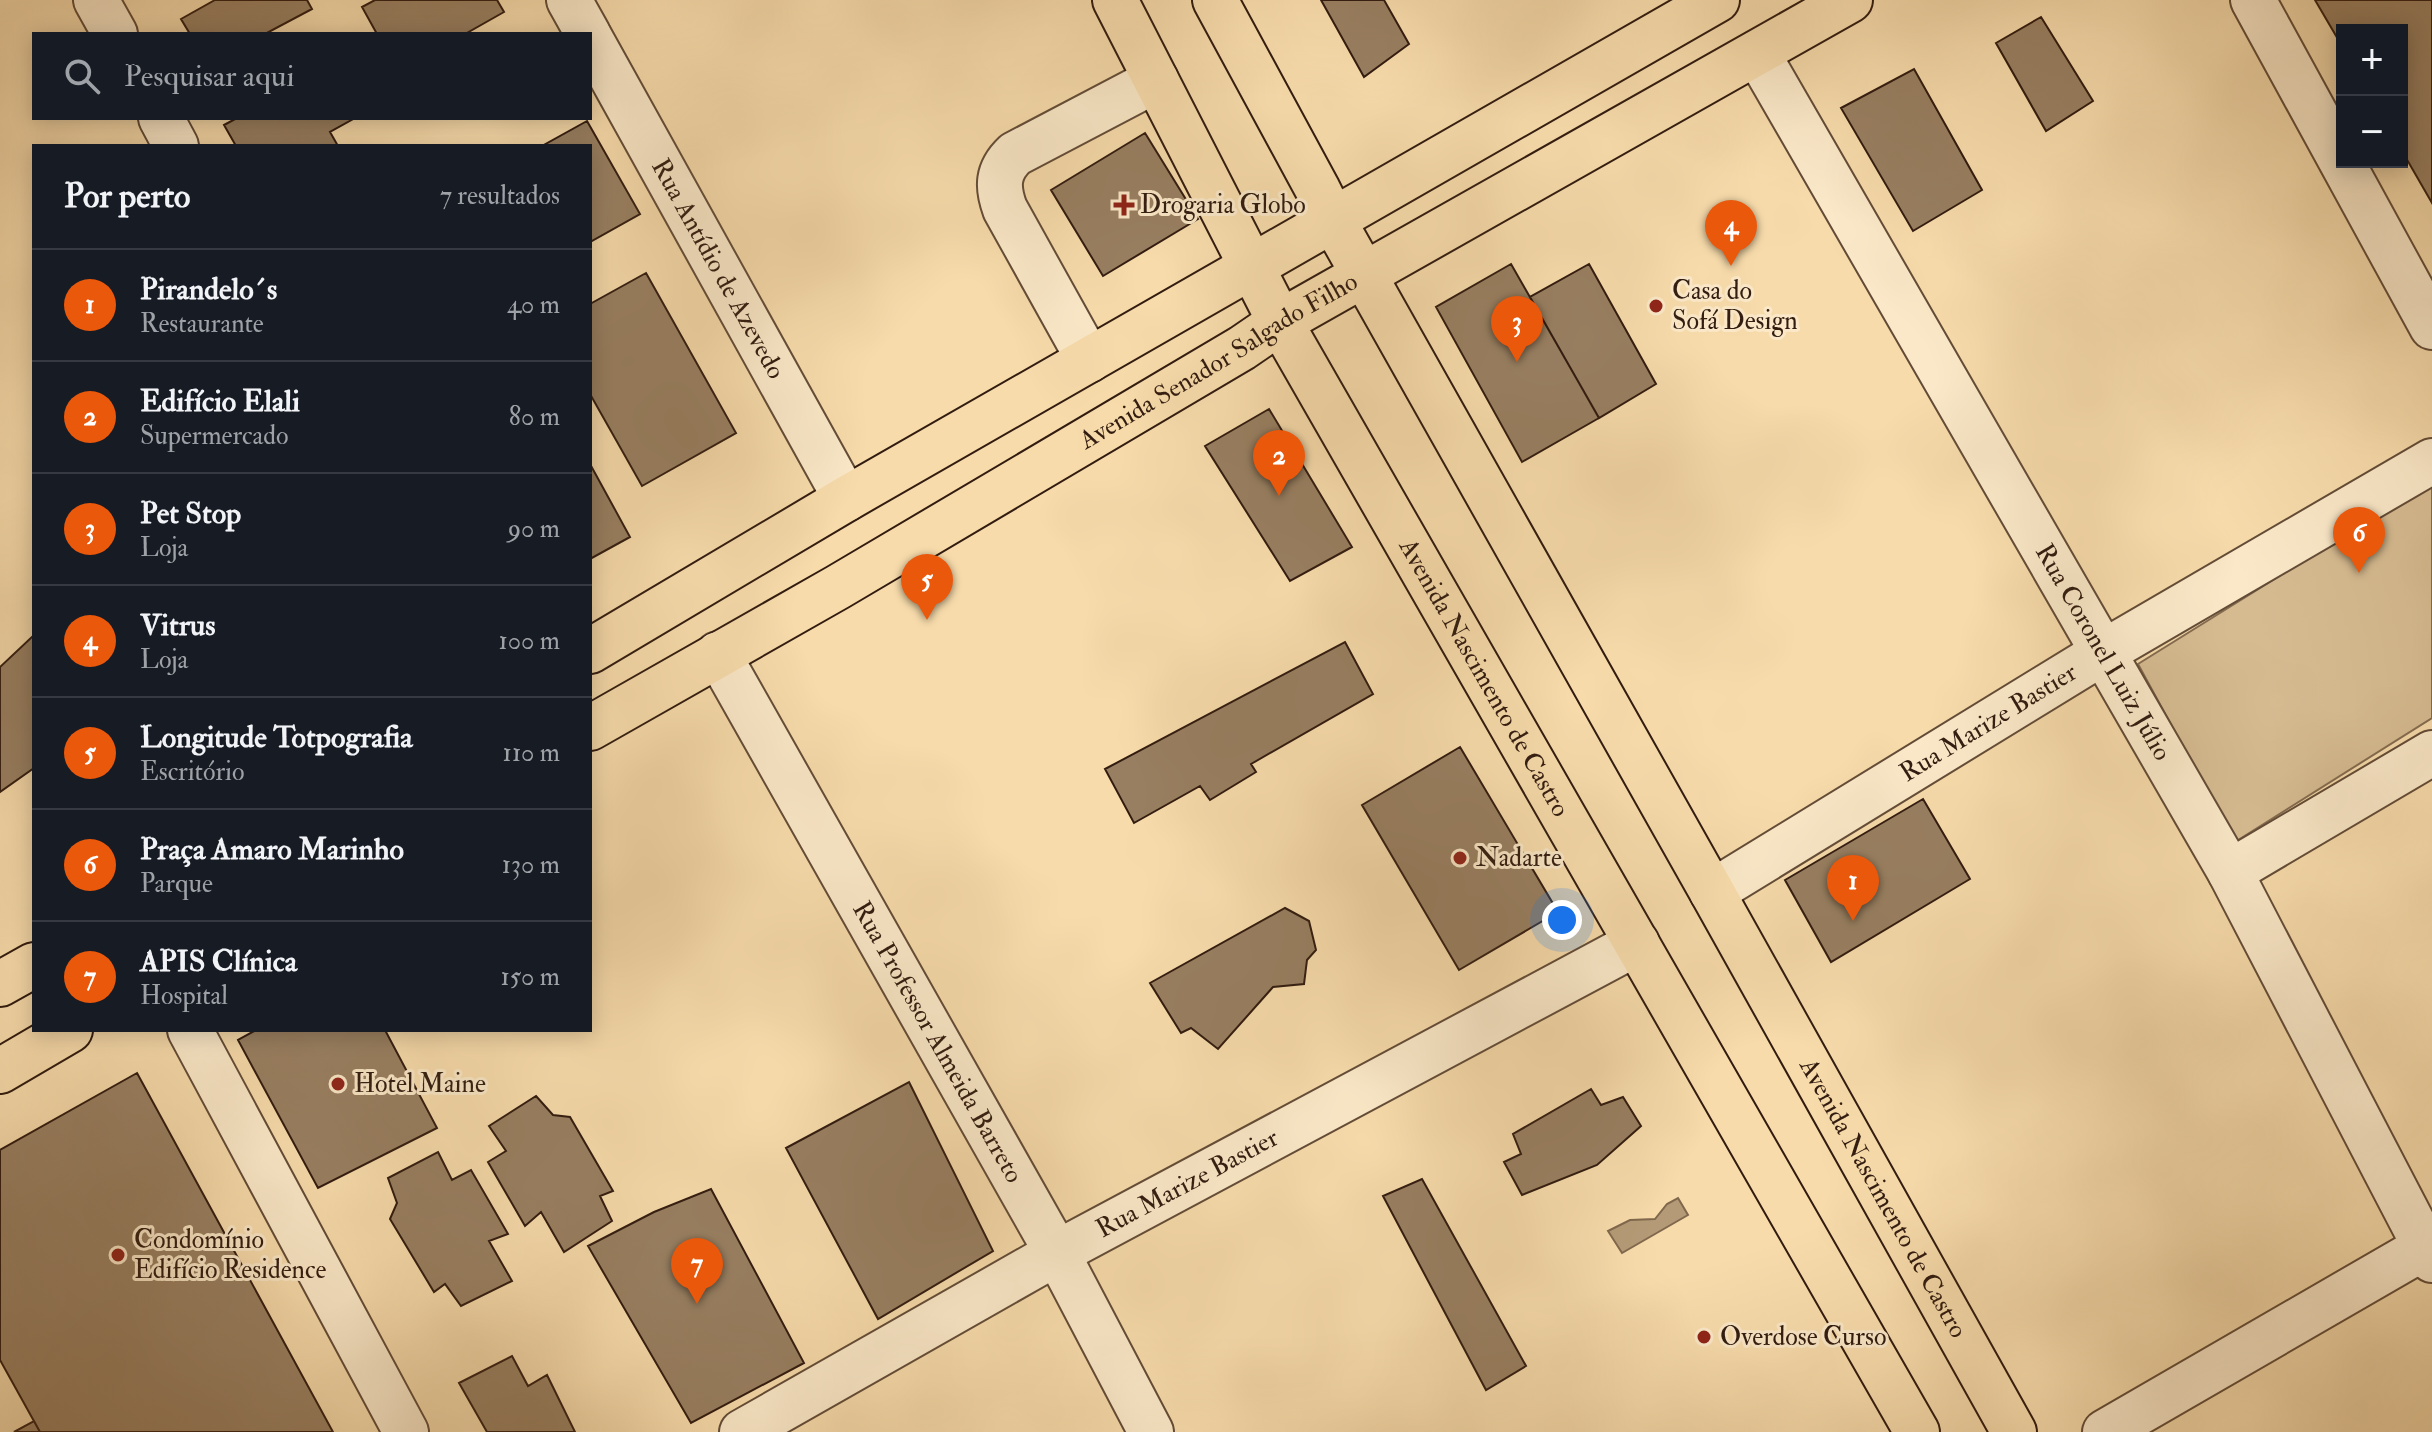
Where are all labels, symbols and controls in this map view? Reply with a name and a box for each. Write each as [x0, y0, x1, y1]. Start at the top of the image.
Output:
map controls [2336, 24, 2408, 168]
button: + [2336, 24, 2408, 96]
search box [32, 32, 592, 120]
icon: search [60, 54, 104, 98]
text: Pesquisar aqui [124, 58, 294, 95]
button: − [2336, 96, 2408, 168]
street label: Rua Antídio de Azevedo [644, 153, 792, 385]
text: Por perto [64, 175, 190, 218]
text: 7 resultados [440, 180, 560, 212]
place label: Drogaria Globo [1140, 189, 1306, 221]
marker: Drogaria Globo [1115, 196, 1133, 214]
pin: 4 [1705, 200, 1757, 266]
street label: Avenida Senador Salgado Filho [1073, 265, 1363, 457]
text: Pirandelo´s [140, 271, 277, 308]
place label: Casa do Sofá Design [1672, 275, 1798, 337]
text: 1 [85, 289, 95, 321]
text: 40 m [507, 289, 560, 321]
pin: 3 [1491, 296, 1543, 362]
marker: Casa do Sofá Design [1647, 297, 1665, 315]
text: Restaurante [140, 308, 264, 340]
text: Edifício Elali [140, 383, 300, 420]
text: 2 [83, 401, 97, 433]
text: 80 m [509, 401, 560, 433]
text: Supermercado [140, 420, 289, 452]
pin: 2 [1253, 430, 1305, 496]
text: Pet Stop [140, 495, 241, 532]
pin: 6 [2333, 507, 2385, 573]
text: 3 [85, 513, 95, 545]
text: 90 m [508, 513, 560, 545]
text: Loja [140, 532, 188, 564]
street label: Avenida Nascimento de Castro [1391, 532, 1577, 823]
street label: Rua Coronel Luiz Júlio [2028, 538, 2178, 766]
pin: 5 [901, 554, 953, 620]
text: Vitrus [140, 607, 216, 644]
text: 4 [83, 625, 97, 657]
text: 100 m [499, 625, 560, 657]
text: Loja [140, 644, 188, 676]
street label: Rua Marize Bastier [1894, 656, 2083, 789]
text: Longitude Totpografia [140, 719, 413, 756]
text: 5 [84, 737, 96, 769]
text: 110 m [503, 737, 560, 769]
text: Escritório [140, 756, 244, 788]
text: Praça Amaro Marinho [140, 831, 404, 868]
place label: Nadarte [1476, 842, 1562, 874]
text: 6 [83, 849, 97, 881]
text: 130 m [502, 849, 560, 881]
marker: Nadarte [1451, 849, 1469, 867]
pin: 1 [1827, 855, 1879, 921]
text: Parque [140, 868, 213, 900]
street label: Rua Professor Almeida Barreto [845, 896, 1030, 1189]
your location [1542, 900, 1582, 940]
text: APIS Clínica [140, 943, 297, 980]
text: 7 [84, 961, 96, 993]
text: 150 m [501, 961, 560, 993]
text: Hospital [140, 980, 228, 1012]
street label: Avenida Nascimento de Castro [1792, 1052, 1974, 1344]
place label: Hotel Maine [354, 1068, 486, 1100]
marker: Hotel Maine [329, 1075, 347, 1093]
street label: Rua Marize Bastier [1091, 1122, 1284, 1245]
place label: Condomínio Edifício Residence [134, 1224, 326, 1286]
pin: 7 [671, 1238, 723, 1304]
marker: Condomínio Edifício Residence [109, 1246, 127, 1264]
place label: Overdose Curso [1720, 1321, 1887, 1353]
marker: Overdose Curso [1695, 1328, 1713, 1346]

